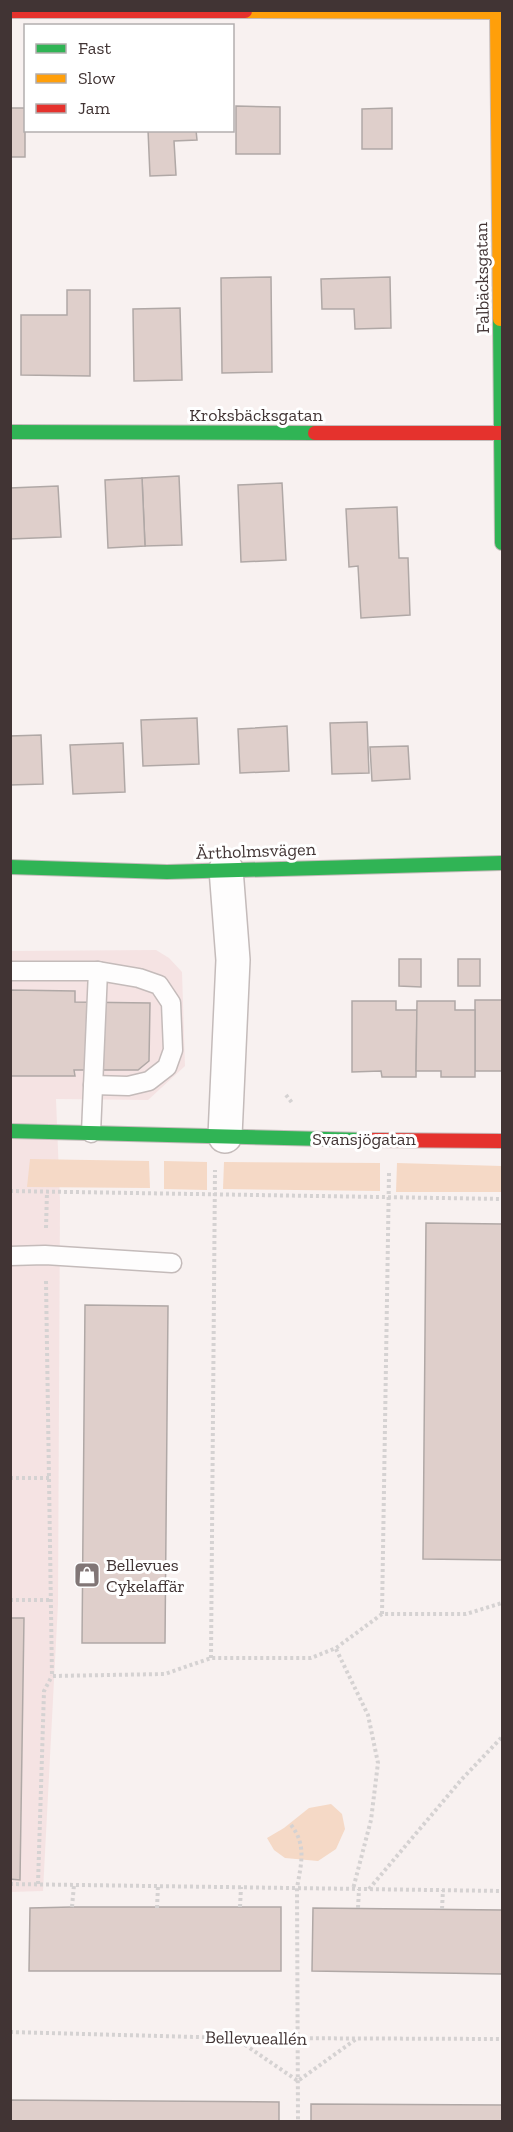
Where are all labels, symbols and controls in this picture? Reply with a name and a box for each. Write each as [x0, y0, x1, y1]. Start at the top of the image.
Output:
legend [24, 24, 234, 132]
text: Fast [78, 37, 111, 59]
text: Slow [78, 67, 115, 89]
text: Jam [78, 97, 110, 119]
street label: Falbäcksgatan [470, 221, 494, 334]
street label: Kroksbäcksgatan [189, 404, 324, 426]
street label: Ärtholmsvägen [196, 838, 317, 864]
street label: Svansjögatan [312, 1128, 416, 1150]
place label: Bellevues Cykelaffär [106, 1554, 185, 1597]
shop icon: Bellevues Cykelaffär [72, 1560, 102, 1590]
street label: Bellevueallén [205, 2026, 308, 2050]

